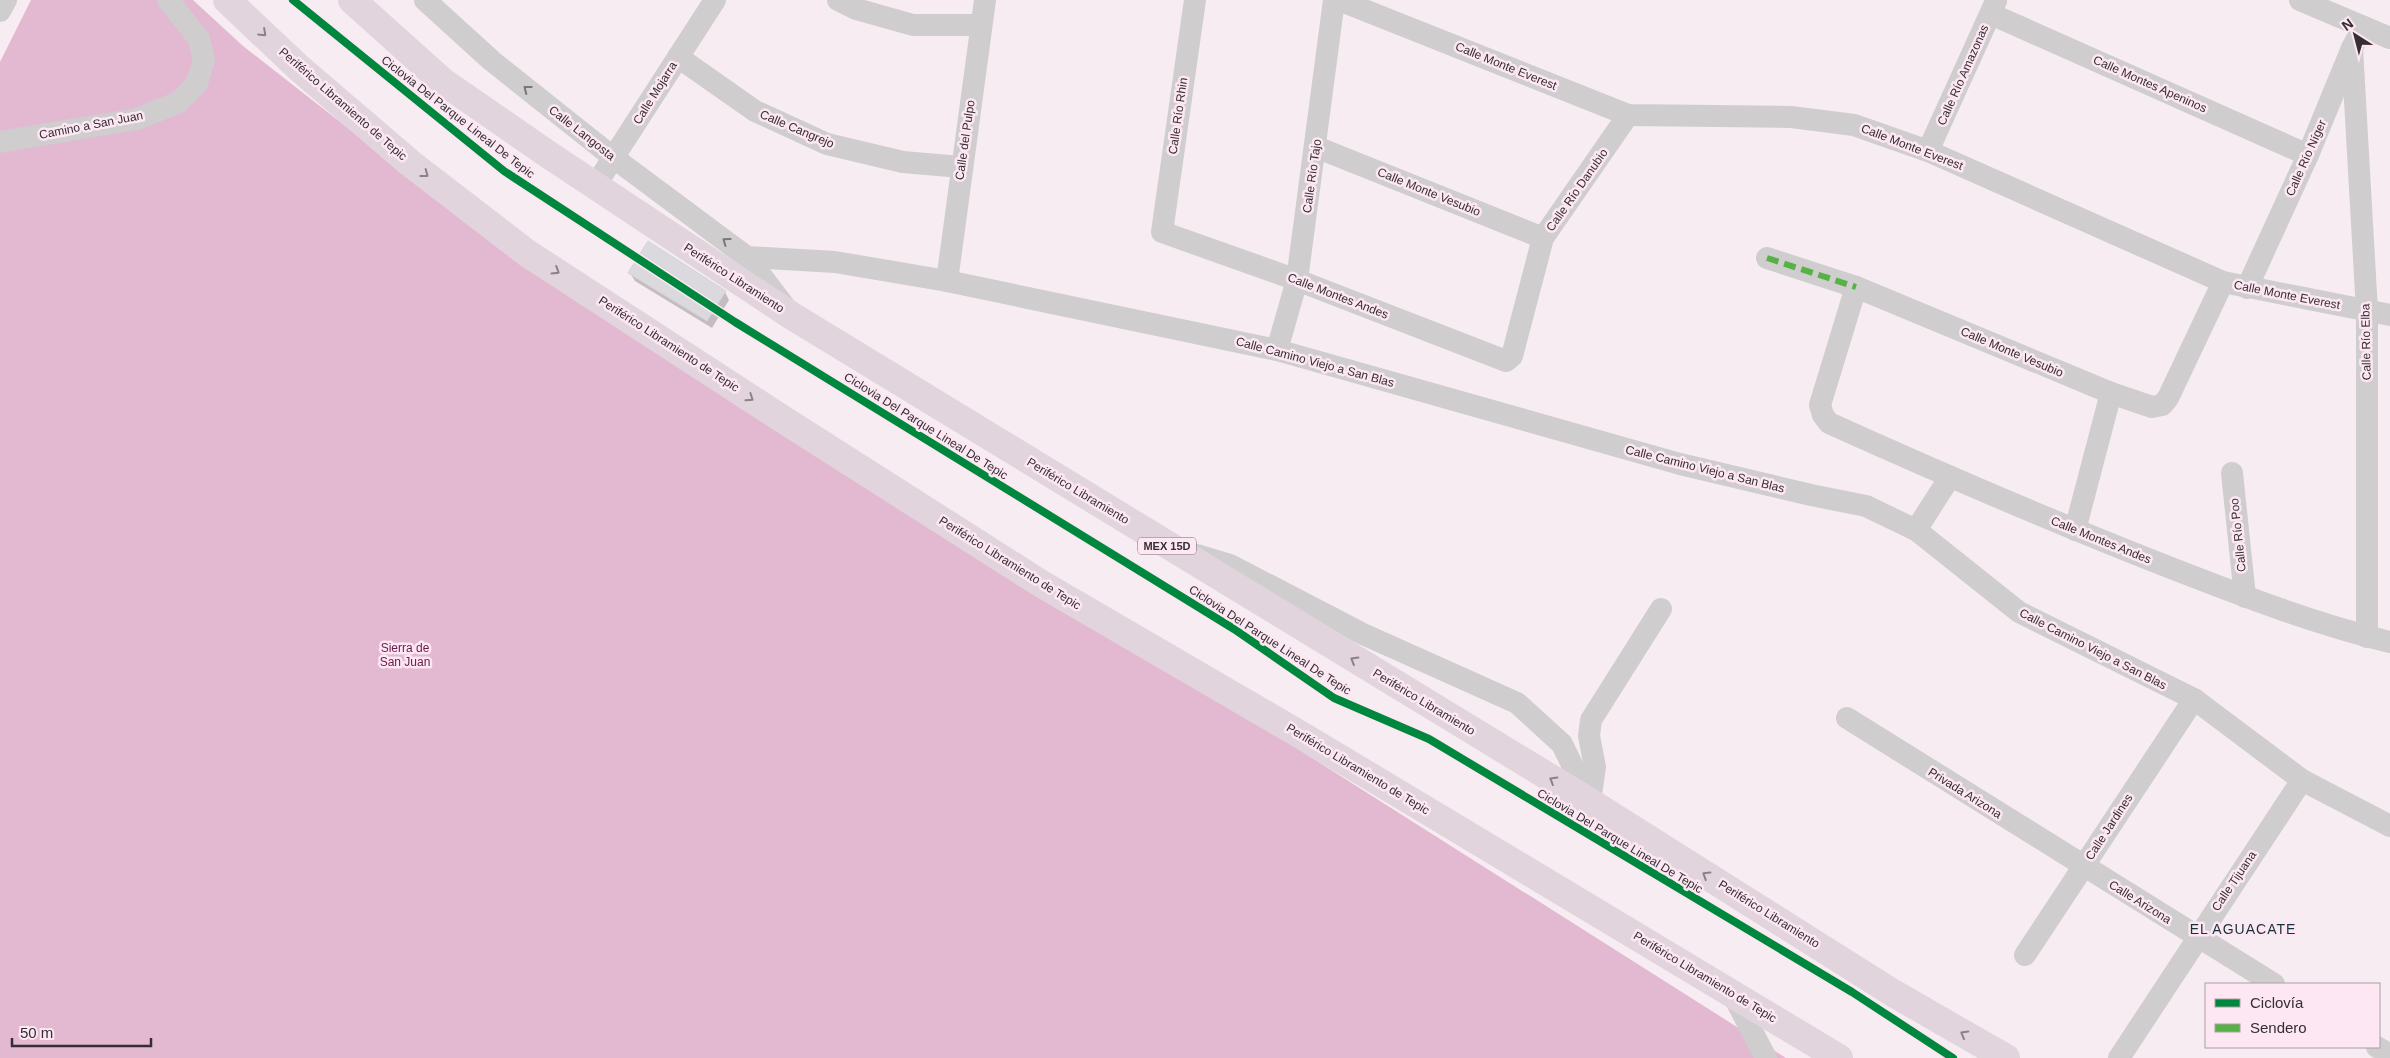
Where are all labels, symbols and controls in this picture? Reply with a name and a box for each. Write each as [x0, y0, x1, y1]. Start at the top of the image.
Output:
north arrow [2330, 10, 2380, 60]
text: N [2339, 15, 2356, 34]
street label: Calle Río Amazonas [1934, 22, 1992, 128]
one-way arrow [257, 27, 266, 36]
street label: Calle Monte Everest [1453, 39, 1559, 93]
street label: Periférico Libramiento de Tepic [276, 45, 410, 163]
street label: Ciclovia Del Parque Lineal De Tepic [379, 53, 537, 181]
street label: Calle Montes Apeninos [2091, 53, 2209, 115]
street label: Calle Mojarra [630, 59, 680, 127]
street label: Calle Río Rhin [1166, 77, 1190, 155]
one-way arrow [524, 87, 533, 95]
street label: Calle del Pulpo [952, 99, 978, 181]
street label: Calle Langosta [546, 103, 618, 163]
street label: Calle Cangrejo [758, 107, 837, 151]
street label: Camino a San Juan [38, 108, 144, 142]
street label: Calle Río Níger [2283, 118, 2329, 198]
street label: Calle Monte Everest [1859, 121, 1966, 173]
street label: Calle Río Tajo [1300, 138, 1324, 214]
street label: Calle Río Danubio [1543, 146, 1611, 234]
street label: Calle Monte Vesubio [1375, 165, 1483, 219]
one-way arrow [419, 169, 428, 177]
one-way arrow [723, 238, 732, 246]
street label: Periférico Libramiento [681, 240, 787, 316]
one-way arrow [550, 264, 559, 274]
street label: Calle Montes Andes [1286, 270, 1390, 322]
street label: Calle Monte Everest [2233, 278, 2342, 312]
street label: Periférico Libramiento de Tepic [596, 293, 742, 395]
street label: Calle Río Elba [2358, 303, 2374, 380]
street label: Calle Monte Vesubio [1959, 324, 2066, 380]
street label: Calle Camino Viejo a San Blas [1234, 334, 1396, 390]
street label: Ciclovia Del Parque Lineal De Tepic [841, 370, 1011, 482]
one-way arrow [745, 392, 754, 401]
street label: Calle Camino Viejo a San Blas [1624, 442, 1786, 496]
street label: Periférico Libramiento [1024, 455, 1132, 527]
street label: Calle Río Poo [2227, 497, 2249, 573]
street label: Periférico Libramiento de Tepic [937, 513, 1083, 613]
street label: Calle Montes Andes [2049, 514, 2153, 566]
road number: MEX 15D [1138, 538, 1196, 554]
street label: Ciclovia Del Parque Lineal De Tepic [1186, 582, 1354, 698]
street label: Calle Camino Viejo a San Blas [2017, 606, 2169, 692]
park label: Sierra de San Juan [380, 641, 430, 669]
one-way arrow [1351, 656, 1360, 666]
street label: Periférico Libramiento [1370, 666, 1478, 738]
street label: Periférico Libramiento de Tepic [1284, 721, 1432, 817]
street label: Privada Arizona [1926, 765, 2005, 821]
one-way arrow [1550, 776, 1559, 786]
street label: Ciclovia Del Parque Lineal De Tepic [1535, 786, 1705, 896]
street label: Calle Jardines [2082, 791, 2136, 863]
street label: Calle Tijuana [2209, 848, 2259, 914]
one-way arrow [1703, 872, 1712, 881]
street label: Periférico Libramiento [1716, 877, 1822, 951]
street label: Calle Arizona [2106, 877, 2174, 927]
district label: EL AGUACATE [2190, 921, 2296, 937]
street label: Periférico Libramiento de Tepic [1631, 929, 1779, 1025]
legend [2205, 983, 2380, 1048]
text: Ciclovía [2250, 994, 2304, 1011]
scale bar [12, 1016, 151, 1048]
text: Sendero [2250, 1019, 2307, 1036]
text: 50 m [20, 1024, 53, 1041]
one-way arrow [1960, 1030, 1969, 1040]

